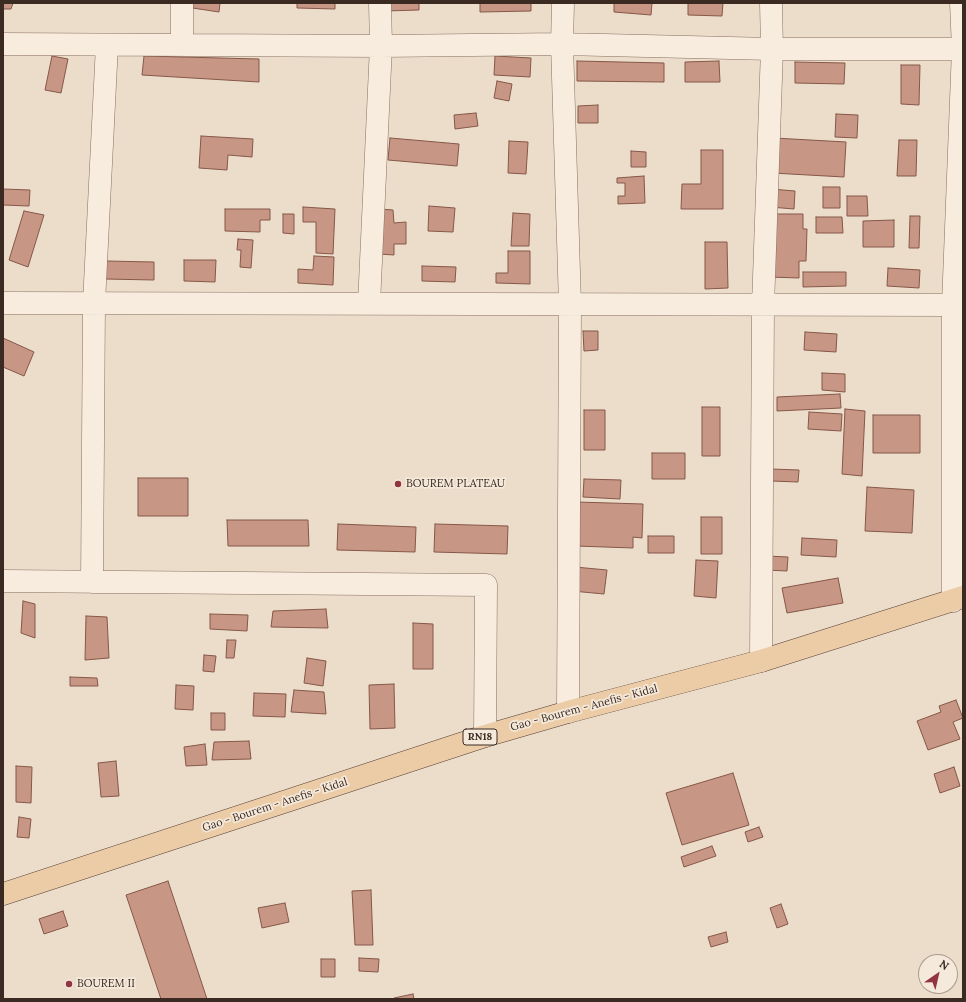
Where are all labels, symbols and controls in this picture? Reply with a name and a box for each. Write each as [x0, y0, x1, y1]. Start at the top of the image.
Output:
place label: BOUREM PLATEAU [406, 477, 505, 491]
marker: BOUREM PLATEAU [393, 479, 403, 489]
street label: Gao - Bourem - Anefis - Kidal [509, 682, 659, 734]
road number: RN18 [463, 729, 497, 745]
street label: Gao - Bourem - Anefis - Kidal [201, 775, 349, 835]
north arrow [918, 954, 958, 994]
text: N [937, 957, 952, 973]
place label: BOUREM II [77, 977, 135, 991]
marker: BOUREM II [64, 979, 74, 989]

